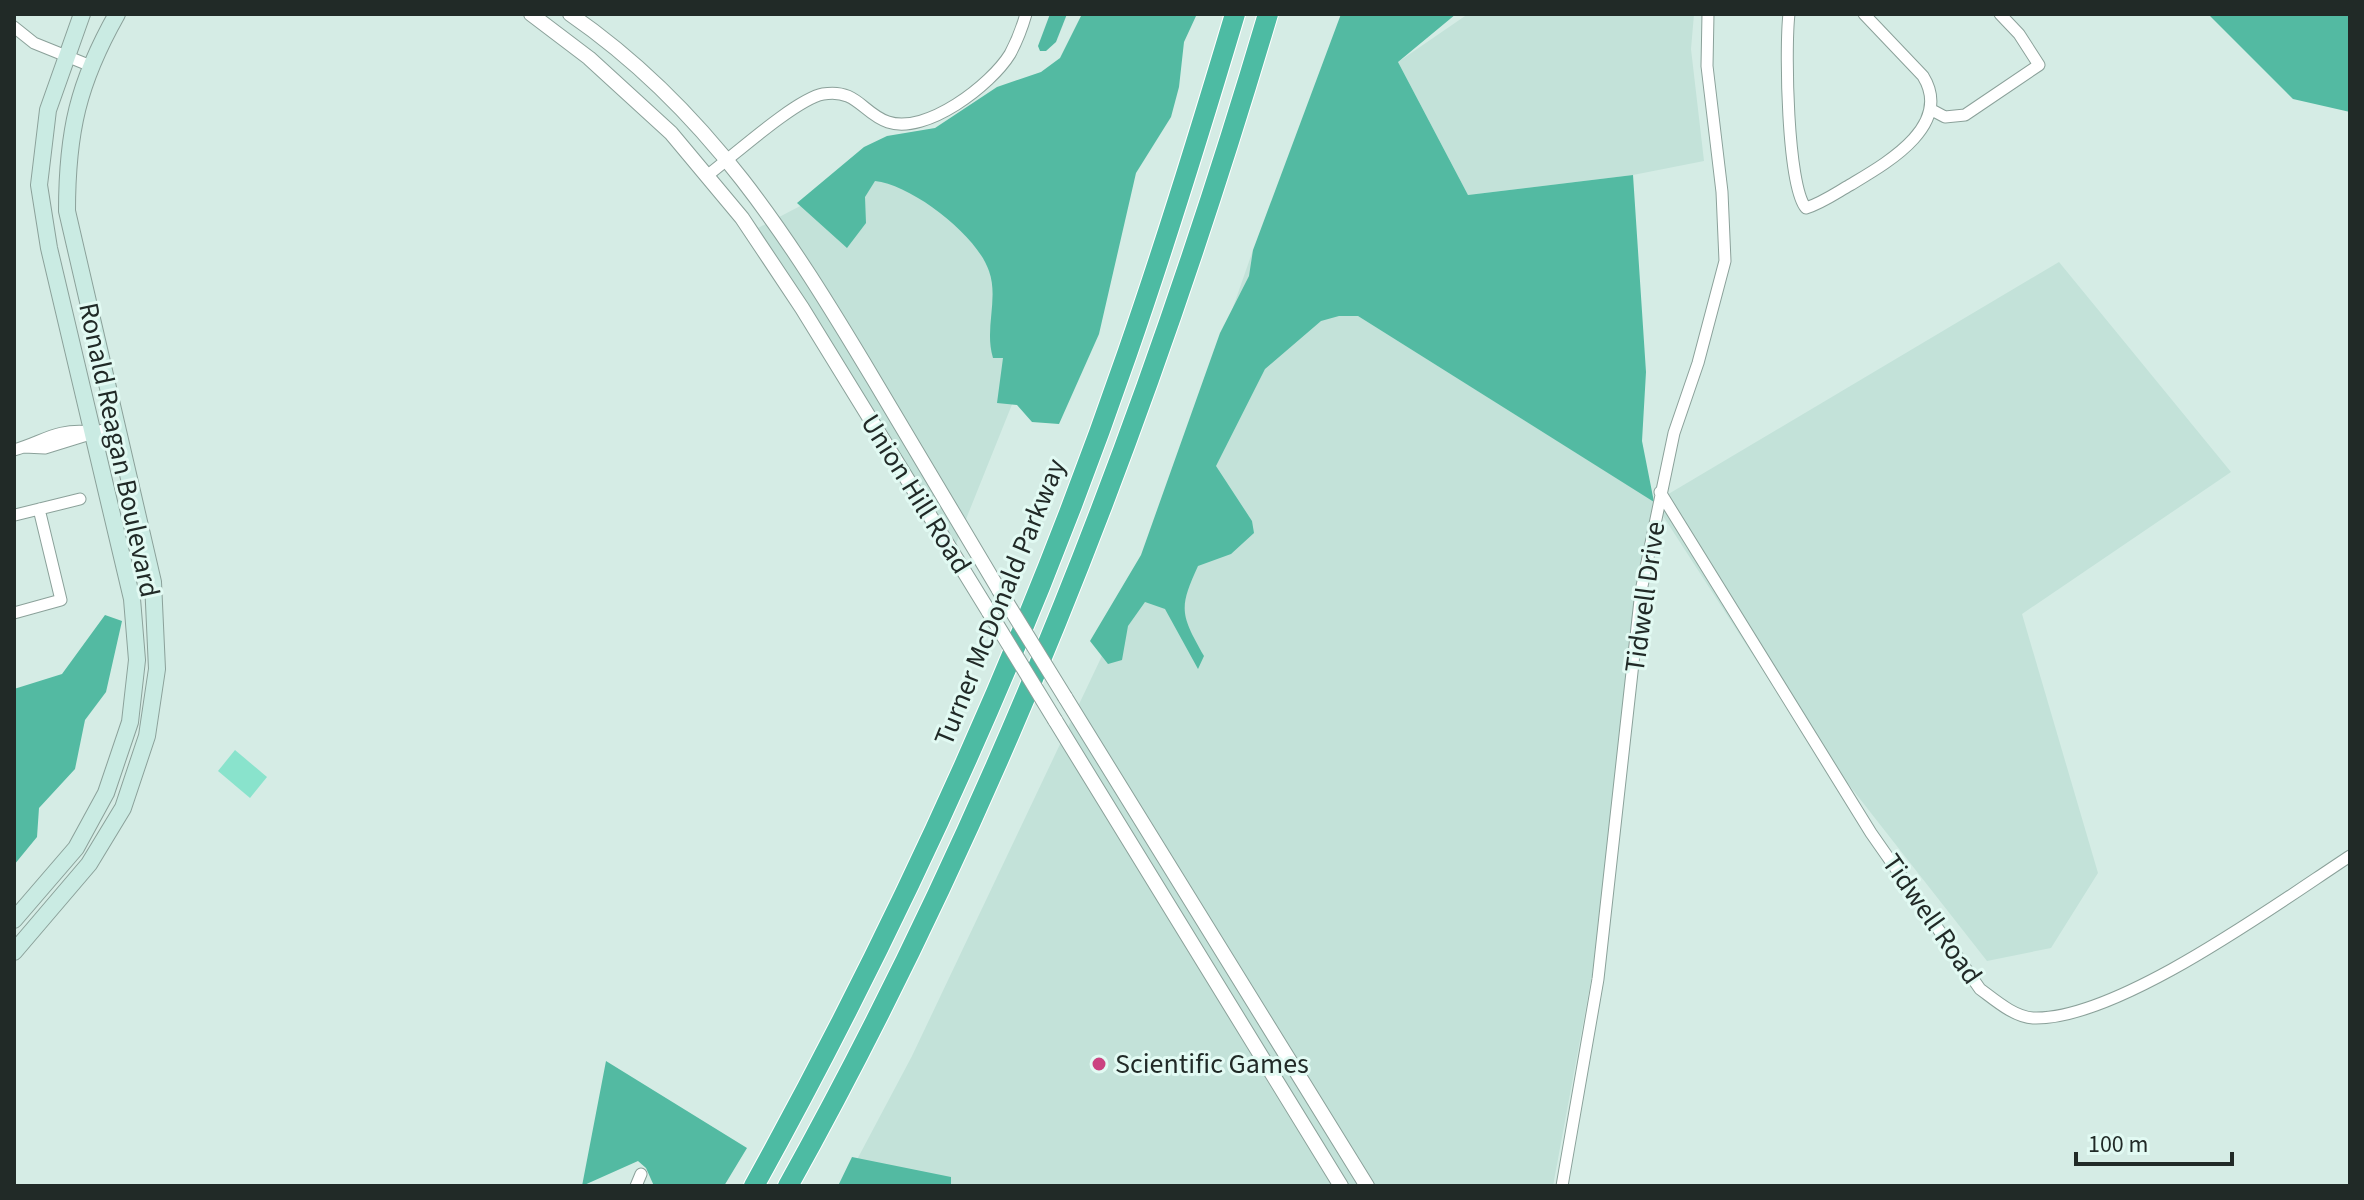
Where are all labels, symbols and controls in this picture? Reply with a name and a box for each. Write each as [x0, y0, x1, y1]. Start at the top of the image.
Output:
street label: Ronald Reagan Boulevard [68, 299, 170, 601]
street label: Union Hill Road [851, 406, 981, 582]
street label: Turner McDonald Parkway [924, 453, 1076, 751]
street label: Tidwell Drive [1615, 519, 1675, 675]
street label: Tidwell Road [1872, 846, 1992, 992]
place label: Scientific Games [1115, 1044, 1309, 1084]
marker: Scientific Games [1090, 1055, 1108, 1073]
scale bar [2076, 1116, 2232, 1166]
text: 100 m [2088, 1127, 2148, 1162]

